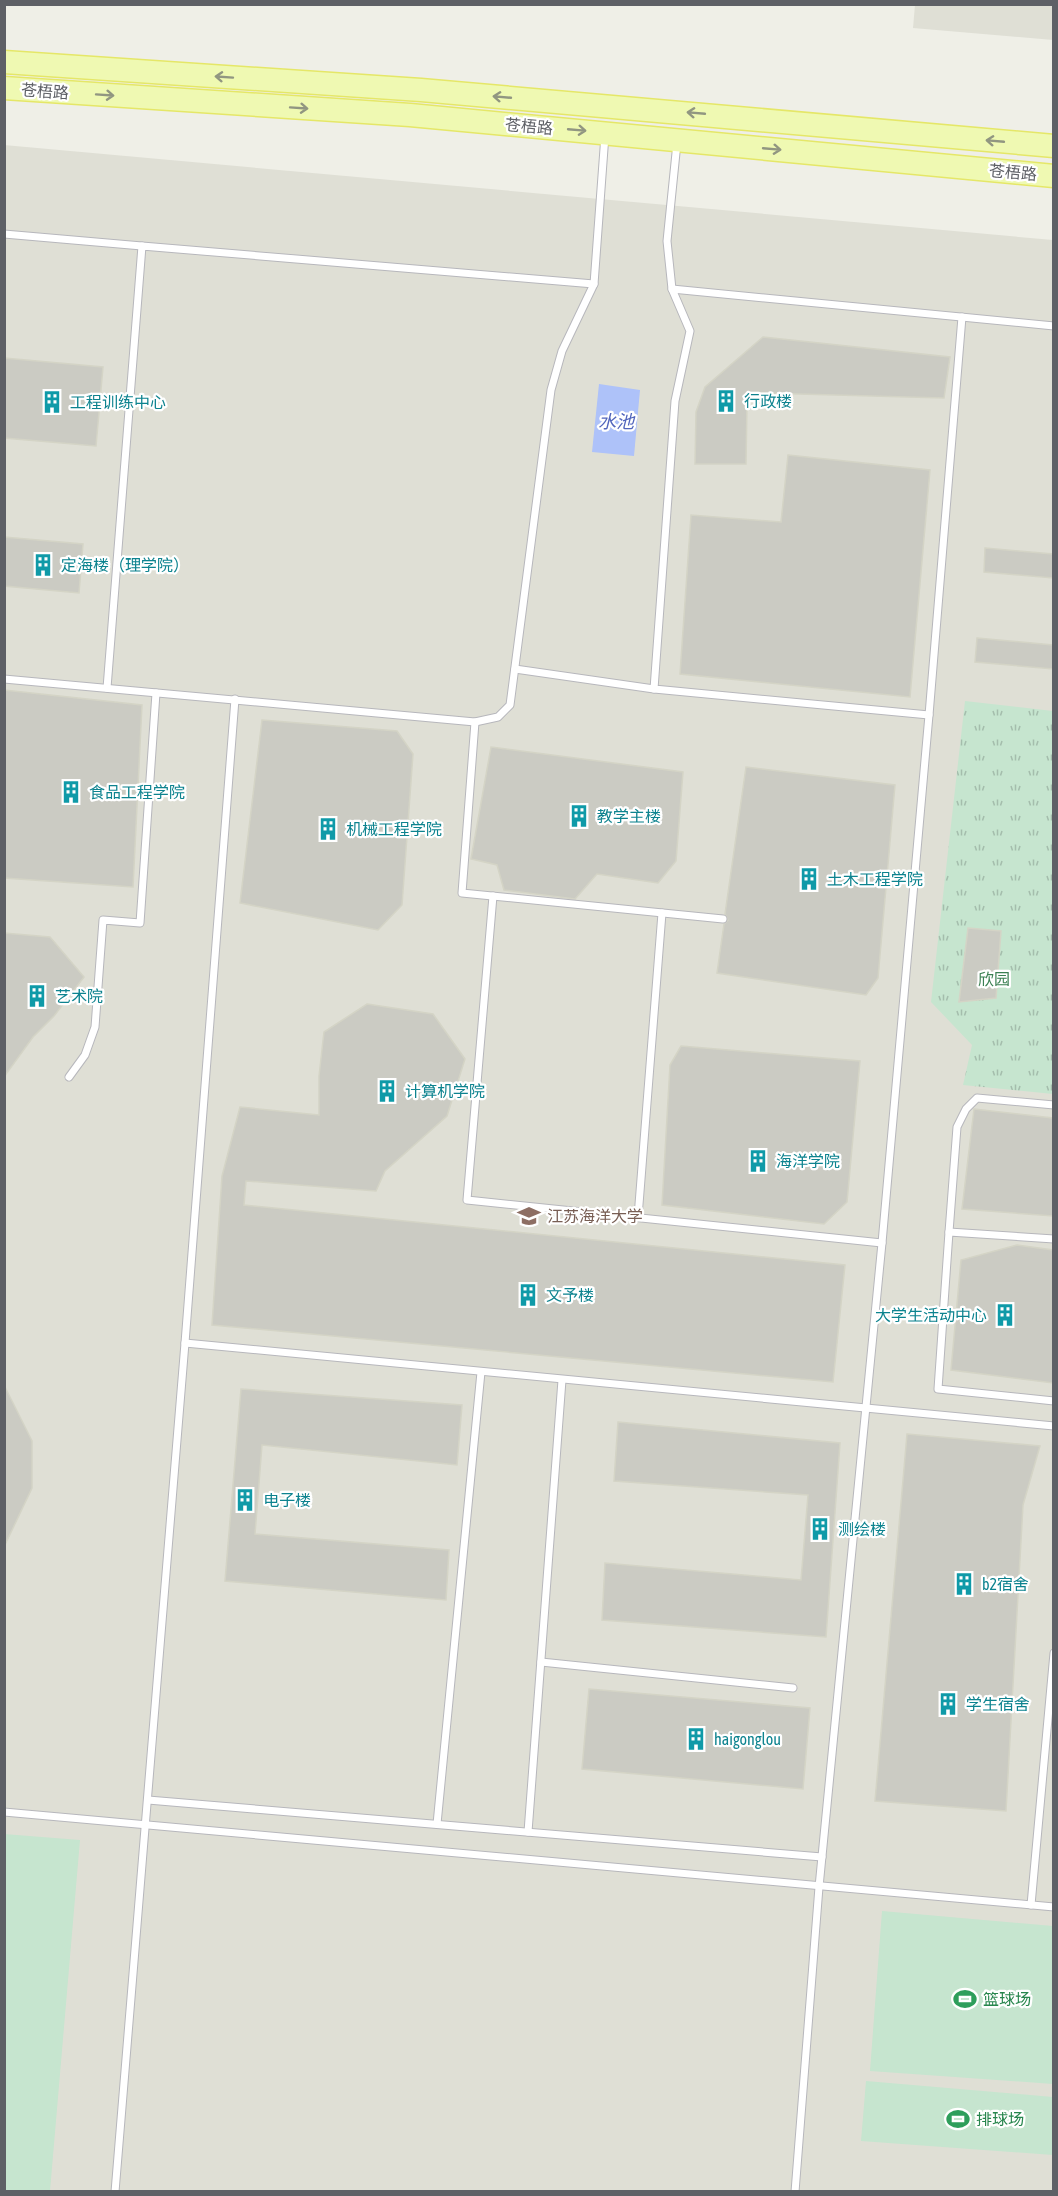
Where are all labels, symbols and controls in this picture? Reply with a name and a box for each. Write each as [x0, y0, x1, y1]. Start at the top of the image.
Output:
one-way arrow [214, 72, 234, 83]
street label: 苍梧路 [20, 80, 70, 102]
one-way arrow [94, 90, 114, 101]
one-way arrow [493, 91, 513, 102]
one-way arrow [289, 103, 309, 114]
one-way arrow [687, 108, 707, 119]
street label: 苍梧路 [504, 115, 554, 137]
one-way arrow [567, 125, 587, 136]
one-way arrow [986, 135, 1006, 146]
one-way arrow [761, 144, 781, 155]
street label: 苍梧路 [988, 161, 1038, 183]
building icon: 行政楼 [713, 388, 739, 414]
building icon: 工程训练中心 [39, 389, 65, 415]
place label: 行政楼 [744, 392, 792, 410]
place label: 工程训练中心 [70, 393, 166, 411]
water label: 水池 [598, 411, 636, 432]
building icon: 定海楼（理学院） [30, 552, 56, 578]
place label: 定海楼（理学院） [61, 556, 189, 574]
building icon: 食品工程学院 [58, 779, 84, 805]
place label: 食品工程学院 [89, 783, 185, 801]
building icon: 教学主楼 [566, 803, 592, 829]
place label: 教学主楼 [597, 807, 661, 825]
building icon: 机械工程学院 [315, 816, 341, 842]
place label: 机械工程学院 [346, 820, 442, 838]
building icon: 土木工程学院 [796, 866, 822, 892]
place label: 土木工程学院 [827, 870, 923, 888]
park label: 欣园 [978, 970, 1010, 988]
building icon: 艺术院 [24, 983, 50, 1009]
place label: 艺术院 [55, 987, 103, 1005]
building icon: 计算机学院 [374, 1078, 400, 1104]
place label: 计算机学院 [405, 1082, 485, 1100]
building icon: 海洋学院 [745, 1148, 771, 1174]
place label: 海洋学院 [776, 1152, 840, 1170]
school or university icon: 江苏海洋大学 [516, 1203, 542, 1229]
place label: 江苏海洋大学 [547, 1207, 643, 1225]
building icon: 文予楼 [515, 1282, 541, 1308]
place label: 文予楼 [546, 1286, 594, 1304]
building icon: 大学生活动中心 [992, 1302, 1018, 1328]
place label: 大学生活动中心 [875, 1306, 987, 1324]
building icon: 电子楼 [232, 1487, 258, 1513]
place label: 电子楼 [263, 1491, 311, 1509]
building icon: 测绘楼 [807, 1516, 833, 1542]
place label: 测绘楼 [838, 1520, 886, 1538]
building icon: b2宿舍 [951, 1571, 977, 1597]
place label: b2宿舍 [982, 1575, 1029, 1593]
building icon: 学生宿舍 [935, 1691, 961, 1717]
place label: 学生宿舍 [966, 1695, 1030, 1713]
building icon: haigonglou [683, 1726, 709, 1752]
place label: haigonglou [714, 1730, 781, 1749]
sports icon: 篮球场 [952, 1986, 978, 2012]
place label: 篮球场 [983, 1990, 1031, 2008]
sports icon: 排球场 [945, 2106, 971, 2132]
place label: 排球场 [976, 2110, 1024, 2128]

